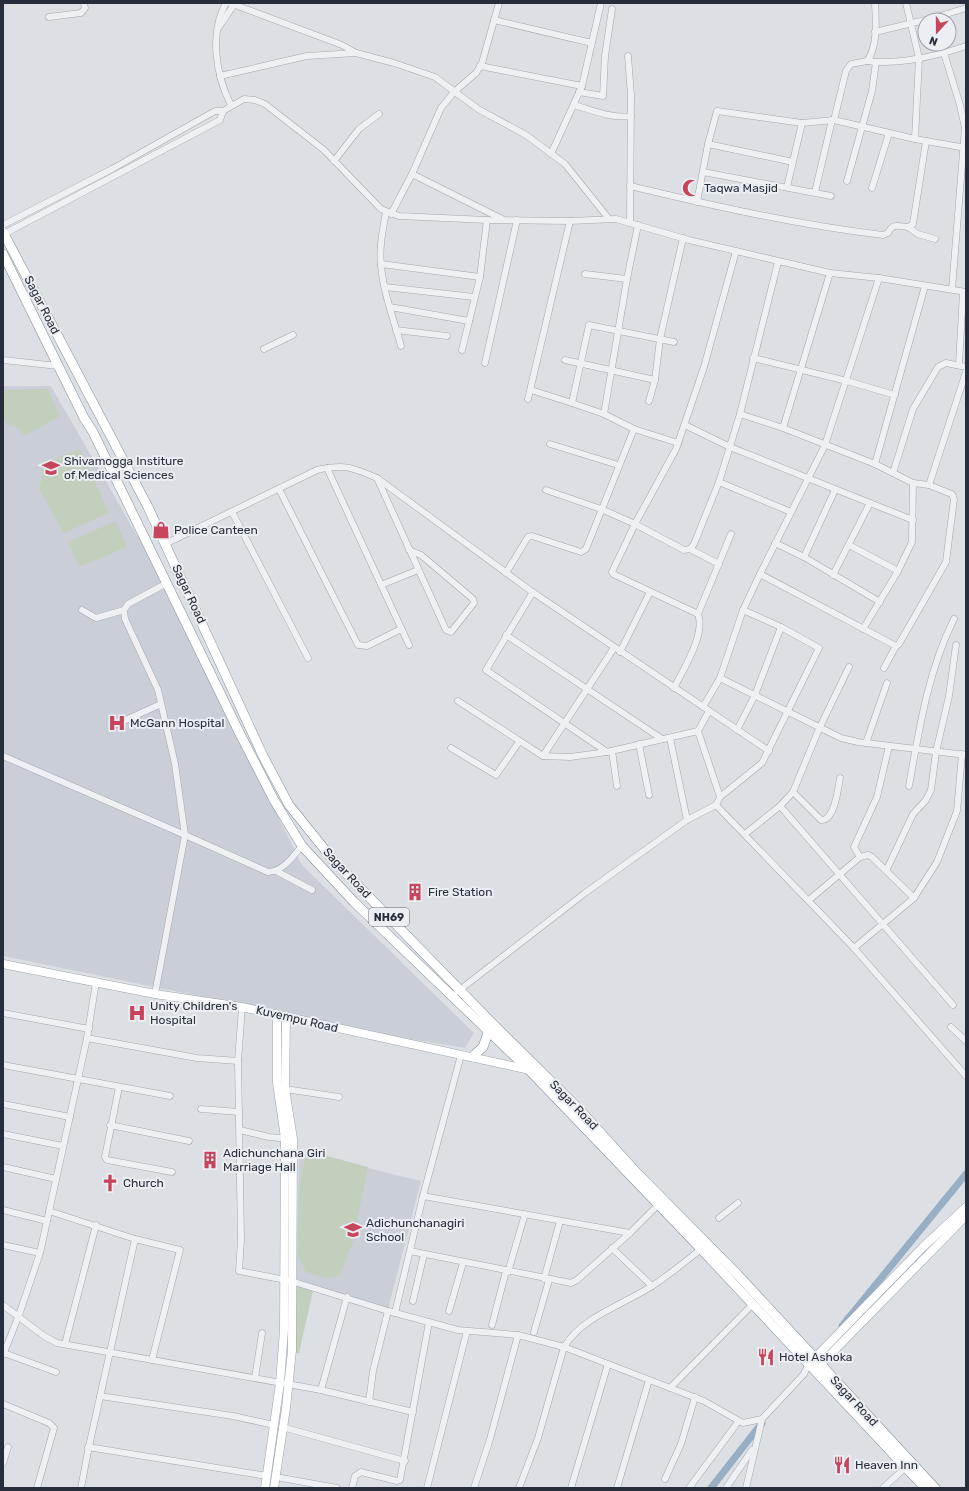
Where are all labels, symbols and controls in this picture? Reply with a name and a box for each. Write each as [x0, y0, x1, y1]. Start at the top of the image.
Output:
north arrow [917, 12, 957, 52]
text: N [927, 33, 940, 48]
mosque icon: Taqwa Masjid [681, 178, 701, 198]
place label: Taqwa Masjid [704, 181, 778, 195]
street label: Sagar Road [21, 274, 63, 336]
place label: Shivamogga Institure of Medical Sciences [64, 454, 184, 482]
school or university icon: Shivamogga Institure of Medical Sciences [41, 458, 61, 478]
shop icon: Police Canteen [151, 520, 171, 540]
place label: Police Canteen [174, 523, 258, 537]
street label: Sagar Road [169, 562, 209, 626]
hospital icon: McGann Hospital [107, 713, 127, 733]
place label: McGann Hospital [130, 716, 224, 730]
street label: Sagar Road [320, 845, 374, 901]
building icon: Fire Station [405, 882, 425, 902]
place label: Fire Station [428, 885, 493, 899]
road number: NH69 [369, 908, 409, 926]
place label: Unity Children's Hospital [150, 999, 237, 1027]
hospital icon: Unity Children's Hospital [127, 1003, 147, 1023]
street label: Kuvempu Road [255, 1003, 339, 1035]
street label: Sagar Road [547, 1077, 601, 1133]
place label: Adichunchana Giri Marriage Hall [223, 1146, 325, 1174]
building icon: Adichunchana Giri Marriage Hall [200, 1150, 220, 1170]
church icon: Church [100, 1173, 120, 1193]
place label: Church [123, 1176, 164, 1190]
place label: Adichunchanagiri School [366, 1216, 465, 1244]
school or university icon: Adichunchanagiri School [343, 1220, 363, 1240]
restaurant icon: Hotel Ashoka [756, 1347, 776, 1367]
place label: Hotel Ashoka [779, 1350, 852, 1364]
street label: Sagar Road [827, 1373, 881, 1429]
restaurant icon: Heaven Inn [832, 1455, 852, 1475]
place label: Heaven Inn [855, 1458, 918, 1472]

